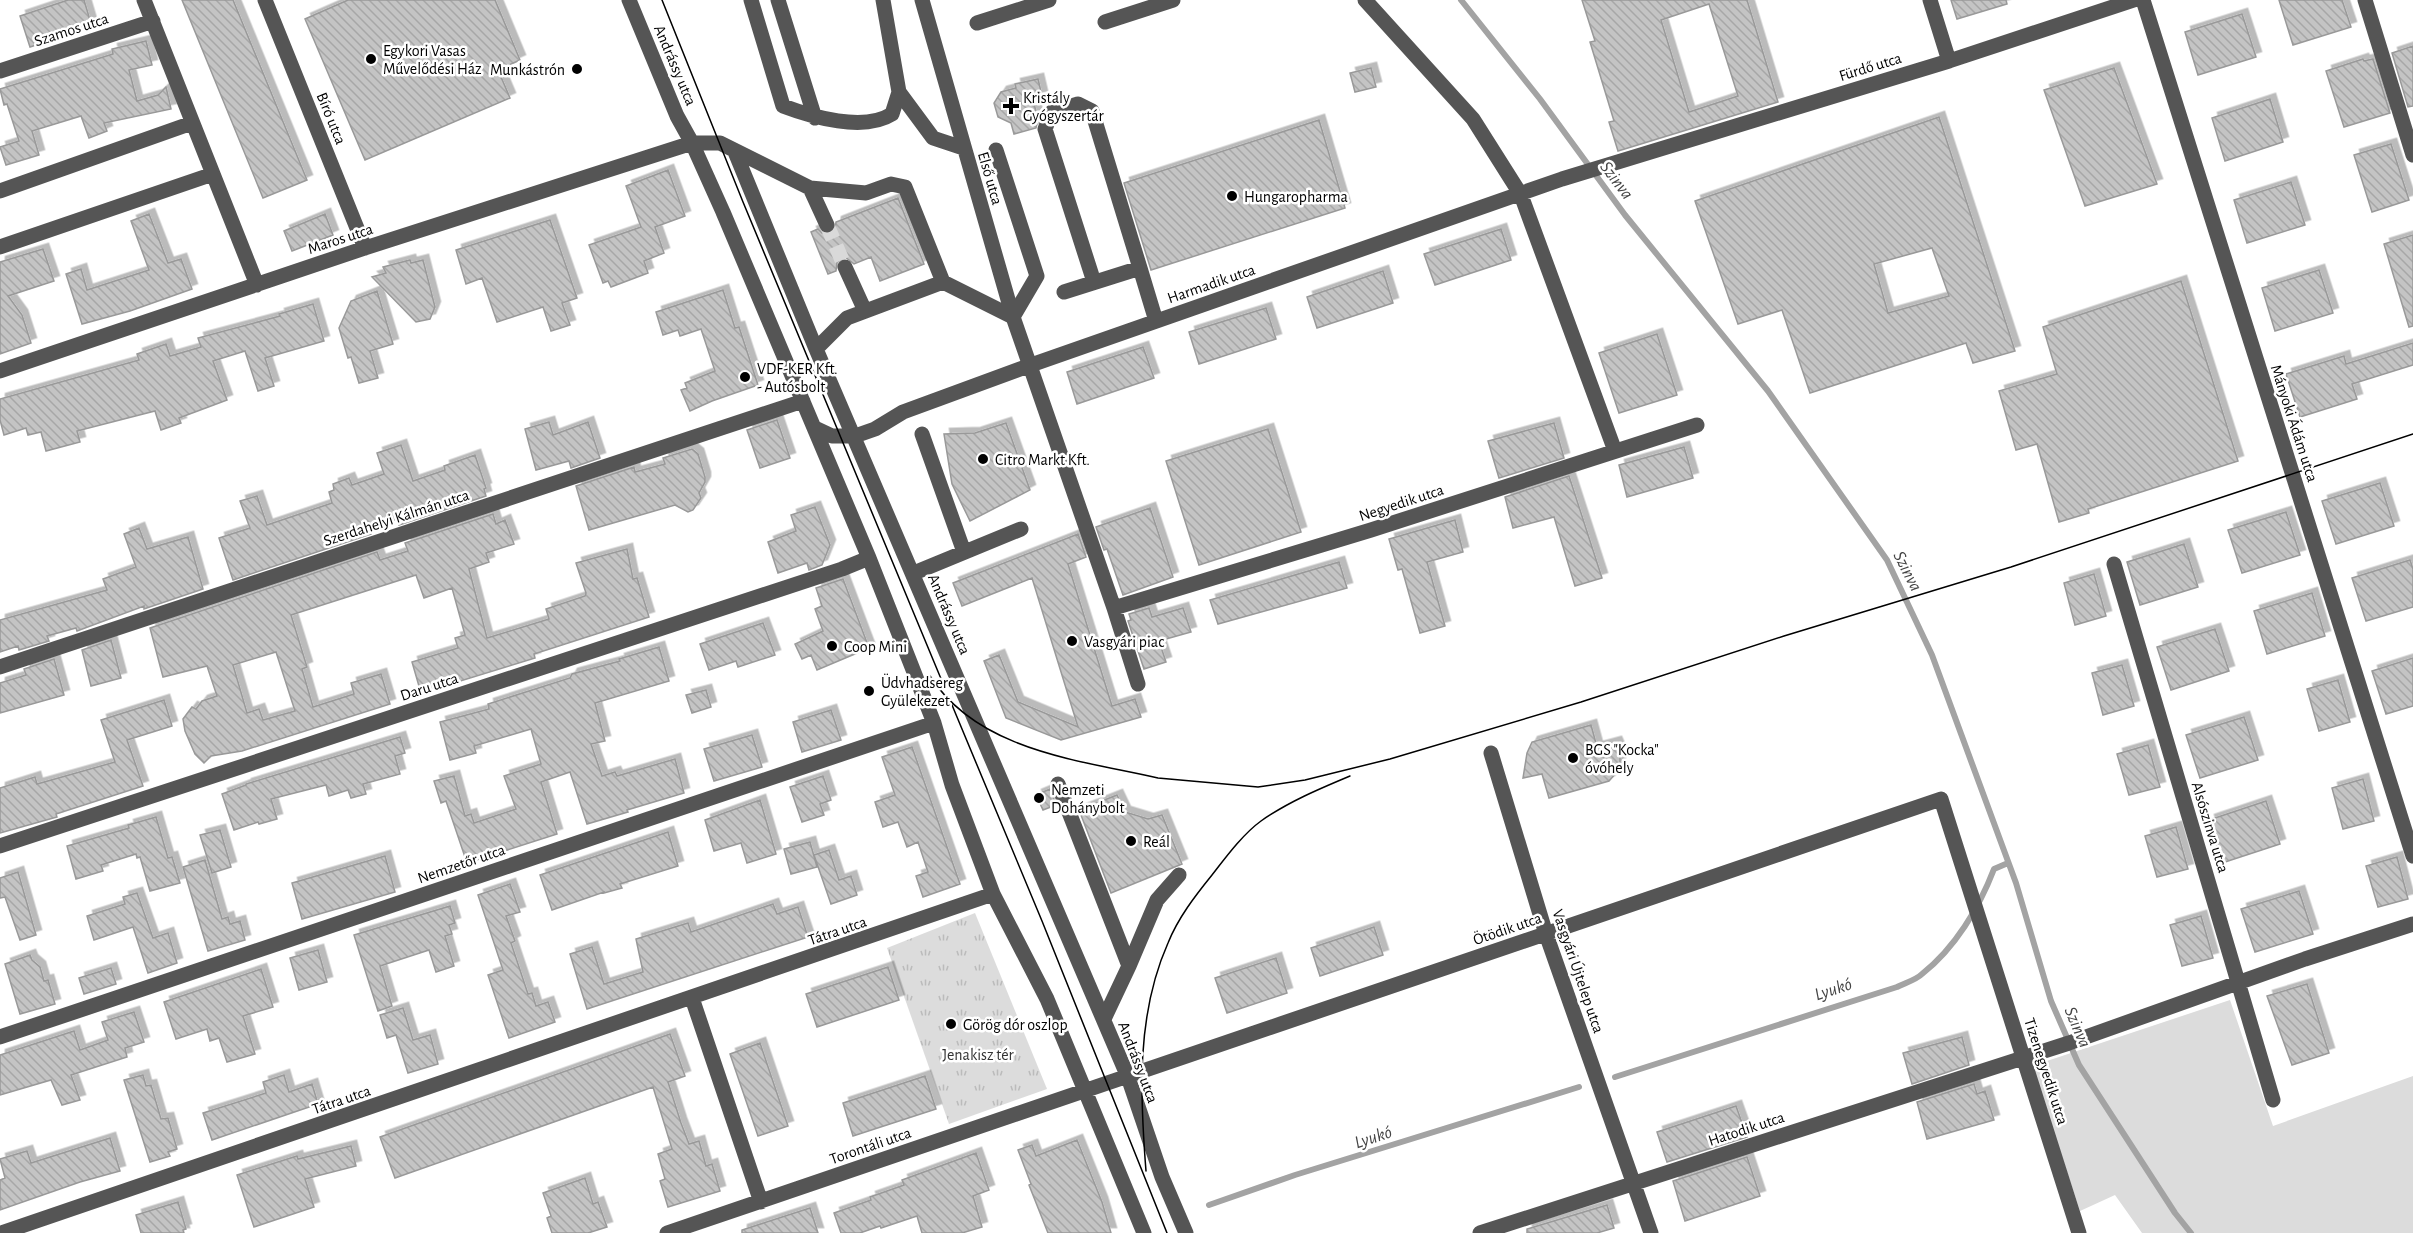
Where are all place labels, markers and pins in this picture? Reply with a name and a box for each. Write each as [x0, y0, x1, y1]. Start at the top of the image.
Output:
place label: Egykori Vasas Művelődési Ház [383, 43, 482, 77]
marker: Egykori Vasas Művelődési Ház [364, 52, 378, 66]
place label: Munkástrón [490, 62, 565, 78]
marker: Munkástrón [570, 62, 584, 76]
place label: Kristály Gyógyszertár [1023, 90, 1105, 125]
marker: Kristály Gyógyszertár [1004, 99, 1018, 113]
marker: Hungaropharma [1225, 189, 1239, 203]
place label: Hungaropharma [1244, 189, 1348, 205]
place label: VDF-KER Kft. - Autósbolt [757, 361, 838, 395]
marker: VDF-KER Kft. - Autósbolt [738, 370, 752, 384]
marker: Citro Markt Kft. [976, 452, 990, 466]
place label: Citro Markt Kft. [995, 452, 1090, 468]
marker: Vasgyári piac [1065, 634, 1079, 648]
place label: Vasgyári piac [1084, 634, 1164, 651]
marker: Coop Mini [825, 639, 839, 653]
place label: Coop Mini [844, 639, 907, 655]
place label: Üdvhadsereg Gyülekezet [881, 673, 963, 710]
marker: Üdvhadsereg Gyülekezet [862, 684, 876, 698]
place label: BGS "Kocka" óvóhely [1585, 742, 1659, 777]
marker: BGS "Kocka" óvóhely [1566, 751, 1580, 765]
place label: Nemzeti Dohánybolt [1051, 782, 1125, 817]
marker: Nemzeti Dohánybolt [1032, 791, 1046, 805]
marker: Reál [1124, 834, 1138, 848]
place label: Reál [1143, 834, 1170, 850]
marker: Görög dór oszlop [944, 1017, 958, 1031]
place label: Görög dór oszlop [963, 1017, 1068, 1033]

